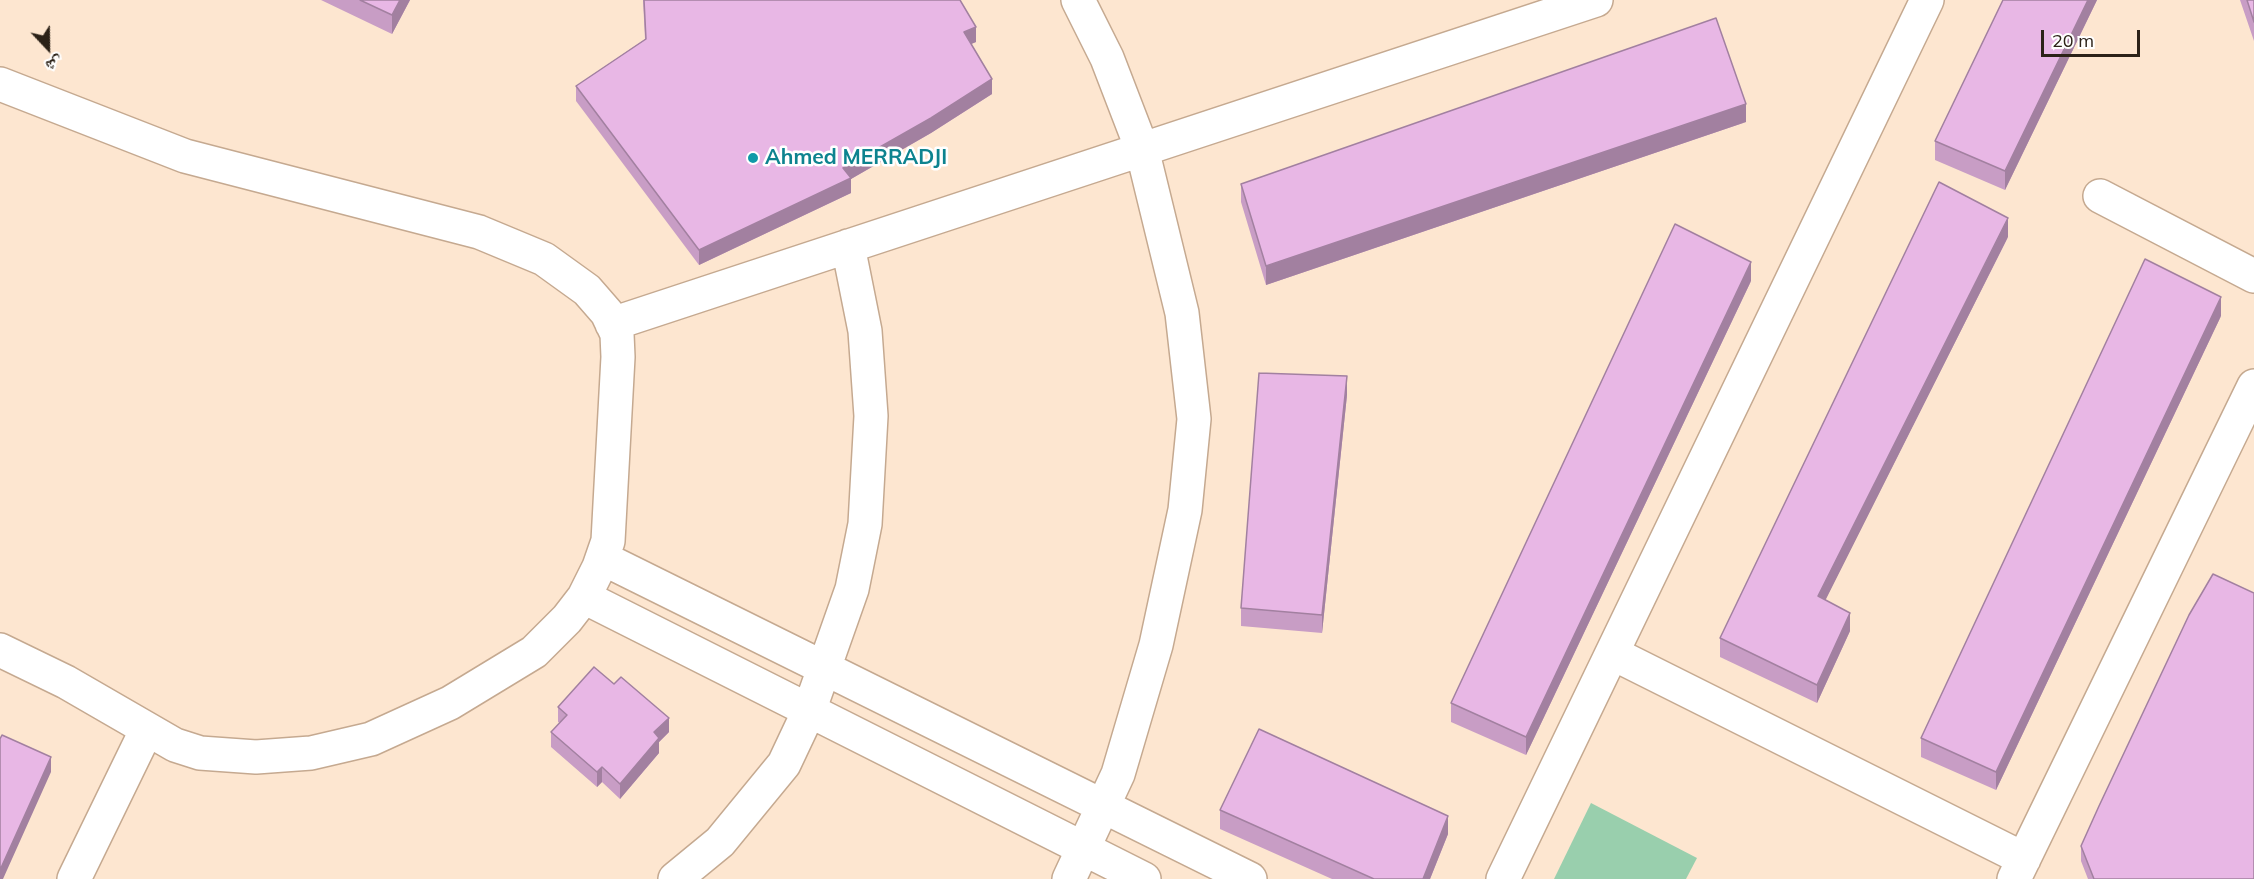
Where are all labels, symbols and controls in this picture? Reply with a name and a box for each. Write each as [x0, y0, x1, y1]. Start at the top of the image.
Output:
north arrow [18, 18, 78, 78]
scale bar [2044, 18, 2143, 56]
text: 20 m [2052, 29, 2094, 52]
text: ش [43, 52, 66, 77]
place label: Ahmed MERRADJI [765, 145, 947, 171]
marker: Ahmed MERRADJI [746, 151, 760, 165]

